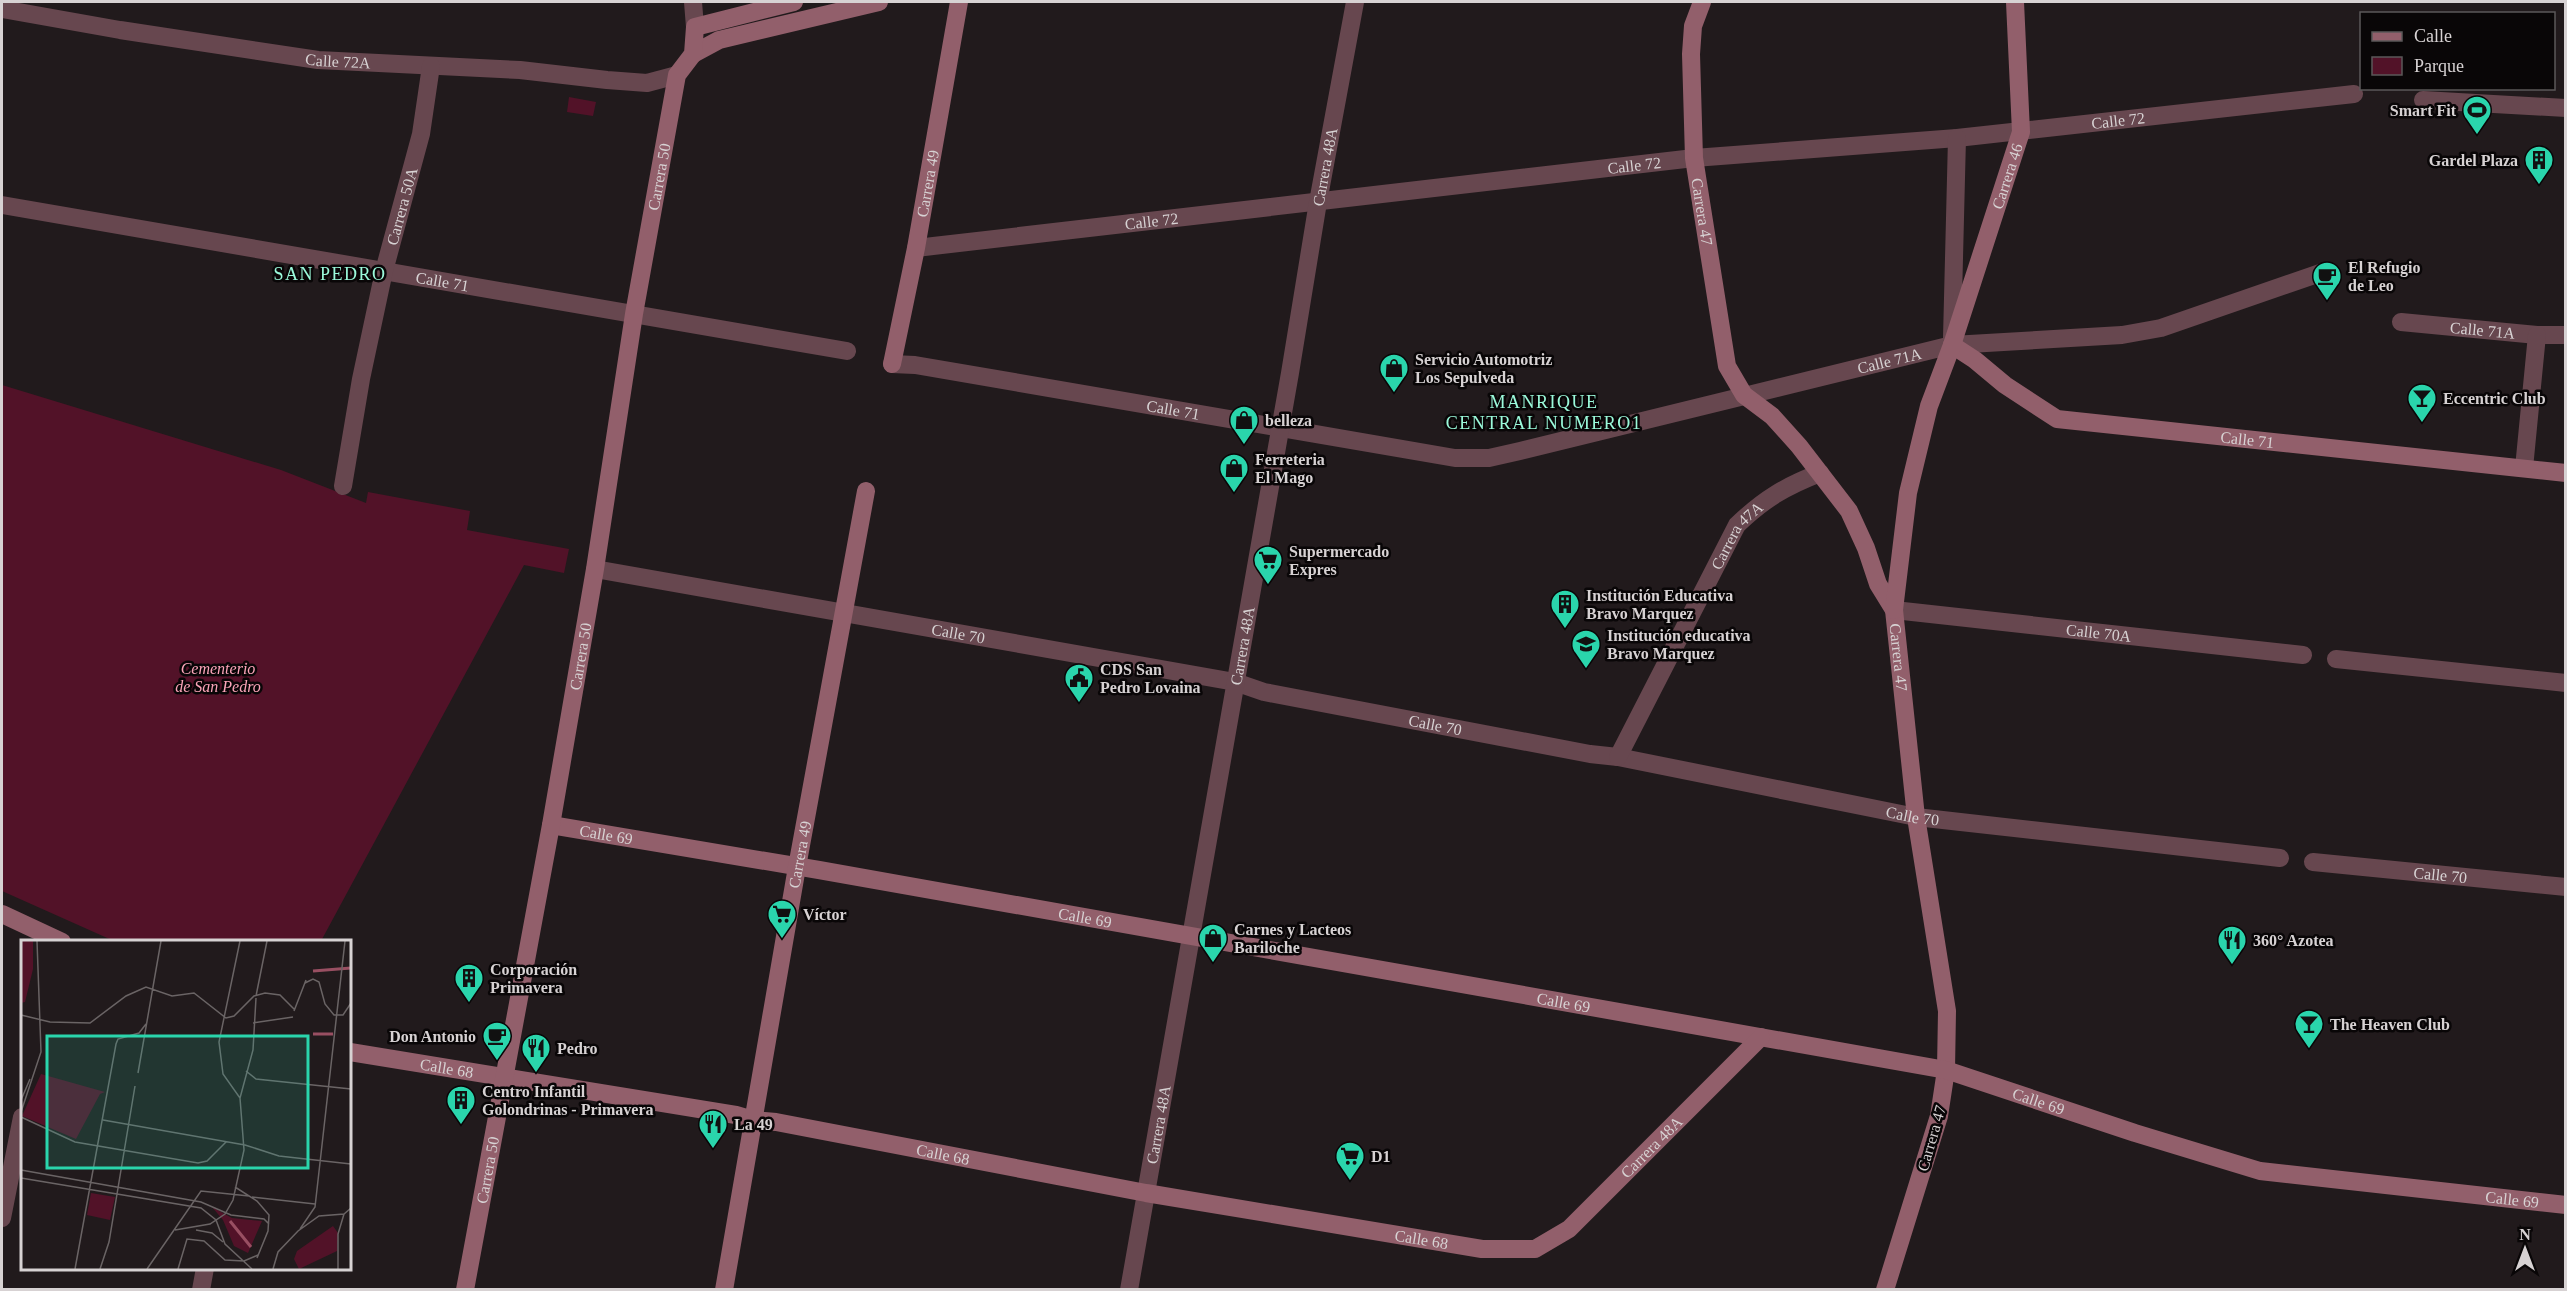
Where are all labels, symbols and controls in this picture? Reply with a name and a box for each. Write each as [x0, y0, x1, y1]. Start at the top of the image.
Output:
legend [2360, 12, 2555, 90]
text: Calle [2414, 26, 2452, 46]
street label: Calle 72A [304, 50, 371, 72]
text: Parque [2414, 56, 2464, 76]
sports icon: Smart Fit [2461, 94, 2493, 136]
place label: Smart Fit [2390, 102, 2457, 119]
street label: Calle 72 [2090, 109, 2146, 132]
street label: Carrera 48A [1309, 126, 1341, 208]
street label: Carrera 46 [1989, 141, 2026, 211]
street label: Carrera 50 [645, 142, 674, 212]
building icon: Gardel Plaza [2523, 144, 2555, 186]
street label: Carrera 49 [914, 149, 942, 218]
place label: Gardel Plaza [2429, 152, 2518, 169]
street label: Calle 72 [1607, 154, 1662, 177]
street label: Carrera 50A [383, 165, 421, 247]
street label: Carrera 47 [1688, 177, 1716, 247]
street label: Calle 72 [1124, 210, 1179, 233]
place label: El Refugio de Leo [2348, 259, 2420, 294]
cafe icon: El Refugio de Leo [2311, 260, 2343, 302]
district label: SAN PEDRO [273, 264, 387, 284]
street label: Calle 71 [414, 269, 470, 295]
street label: Calle 71A [2449, 319, 2516, 342]
street label: Calle 71A [1856, 345, 1924, 377]
place label: Servicio Automotriz Los Sepulveda [1415, 351, 1552, 387]
shop icon: Servicio Automotriz Los Sepulveda [1378, 352, 1410, 394]
bar icon: Eccentric Club [2406, 382, 2438, 424]
place label: Eccentric Club [2443, 390, 2546, 407]
district label: MANRIQUE CENTRAL NUMERO1 [1446, 392, 1642, 433]
street label: Calle 71 [1145, 397, 1201, 423]
shop icon: belleza [1228, 404, 1260, 446]
place label: belleza [1265, 412, 1312, 429]
street label: Calle 71 [2220, 428, 2275, 451]
place label: Ferreteria El Mago [1255, 451, 1325, 487]
shop icon: Ferreteria El Mago [1218, 452, 1250, 494]
street label: Carrera 47A [1708, 498, 1766, 572]
place label: Supermercado Expres [1289, 543, 1389, 579]
supermarket icon: Supermercado Expres [1252, 544, 1284, 586]
place label: Institución Educativa Bravo Marquez [1586, 587, 1733, 623]
building icon: Institución Educativa Bravo Marquez [1549, 588, 1581, 630]
street label: Carrera 48A [1227, 605, 1258, 687]
street label: Calle 70 [930, 621, 986, 647]
street label: Calle 70A [2065, 621, 2133, 645]
street label: Carrera 50 [566, 622, 595, 691]
street label: Carrera 47 [1886, 623, 1911, 692]
place label: Institución educativa Bravo Marquez [1607, 627, 1751, 663]
school or university icon: Institución educativa Bravo Marquez [1570, 628, 1602, 670]
park label: Cementerio de San Pedro [175, 660, 261, 695]
place label: CDS San Pedro Lovaina [1100, 661, 1201, 696]
public building icon: CDS San Pedro Lovaina [1063, 662, 1095, 704]
street label: Calle 70 [1407, 712, 1463, 738]
street label: Calle 70 [1884, 803, 1940, 829]
street label: Carrera 49 [786, 820, 814, 889]
street label: Calle 69 [578, 822, 634, 848]
street label: Calle 70 [2413, 864, 2468, 886]
supermarket icon: Víctor [766, 898, 798, 940]
street label: Calle 69 [1057, 905, 1113, 931]
place label: Víctor [803, 906, 847, 923]
place label: Carnes y Lacteos Bariloche [1234, 921, 1351, 956]
shop icon: Carnes y Lacteos Bariloche [1197, 922, 1229, 964]
restaurant icon: 360° Azotea [2216, 924, 2248, 966]
place label: 360° Azotea [2253, 932, 2334, 949]
inset map [21, 940, 351, 1270]
place label: Corporación Primavera [490, 961, 577, 996]
building icon: Corporación Primavera [453, 962, 485, 1004]
street label: Calle 69 [1536, 990, 1591, 1016]
bar icon: The Heaven Club [2293, 1008, 2325, 1050]
place label: The Heaven Club [2330, 1016, 2450, 1033]
cafe icon: Don Antonio [481, 1020, 513, 1062]
place label: Don Antonio [389, 1028, 476, 1045]
restaurant icon: Pedro [520, 1032, 552, 1074]
place label: Pedro [557, 1040, 598, 1057]
street label: Calle 68 [419, 1056, 475, 1081]
place label: Centro Infantil Golondrinas - Primavera [482, 1083, 654, 1118]
building icon: Centro Infantil Golondrinas - Primavera [445, 1084, 477, 1126]
street label: Carrera 48A [1143, 1084, 1174, 1165]
street label: Calle 69 [2010, 1085, 2067, 1118]
street label: Carrera 47 [1914, 1103, 1949, 1173]
restaurant icon: La 49 [697, 1108, 729, 1150]
street label: Carrera 48A [1617, 1113, 1686, 1181]
place label: La 49 [734, 1116, 773, 1133]
street label: Carrera 50 [473, 1135, 502, 1205]
supermarket icon: D1 [1334, 1140, 1366, 1182]
street label: Calle 68 [915, 1141, 971, 1168]
place label: D1 [1371, 1148, 1391, 1165]
street label: Calle 69 [2484, 1188, 2540, 1211]
north arrow [2495, 1219, 2555, 1279]
text: N [2519, 1226, 2531, 1243]
street label: Calle 68 [1394, 1227, 1449, 1252]

